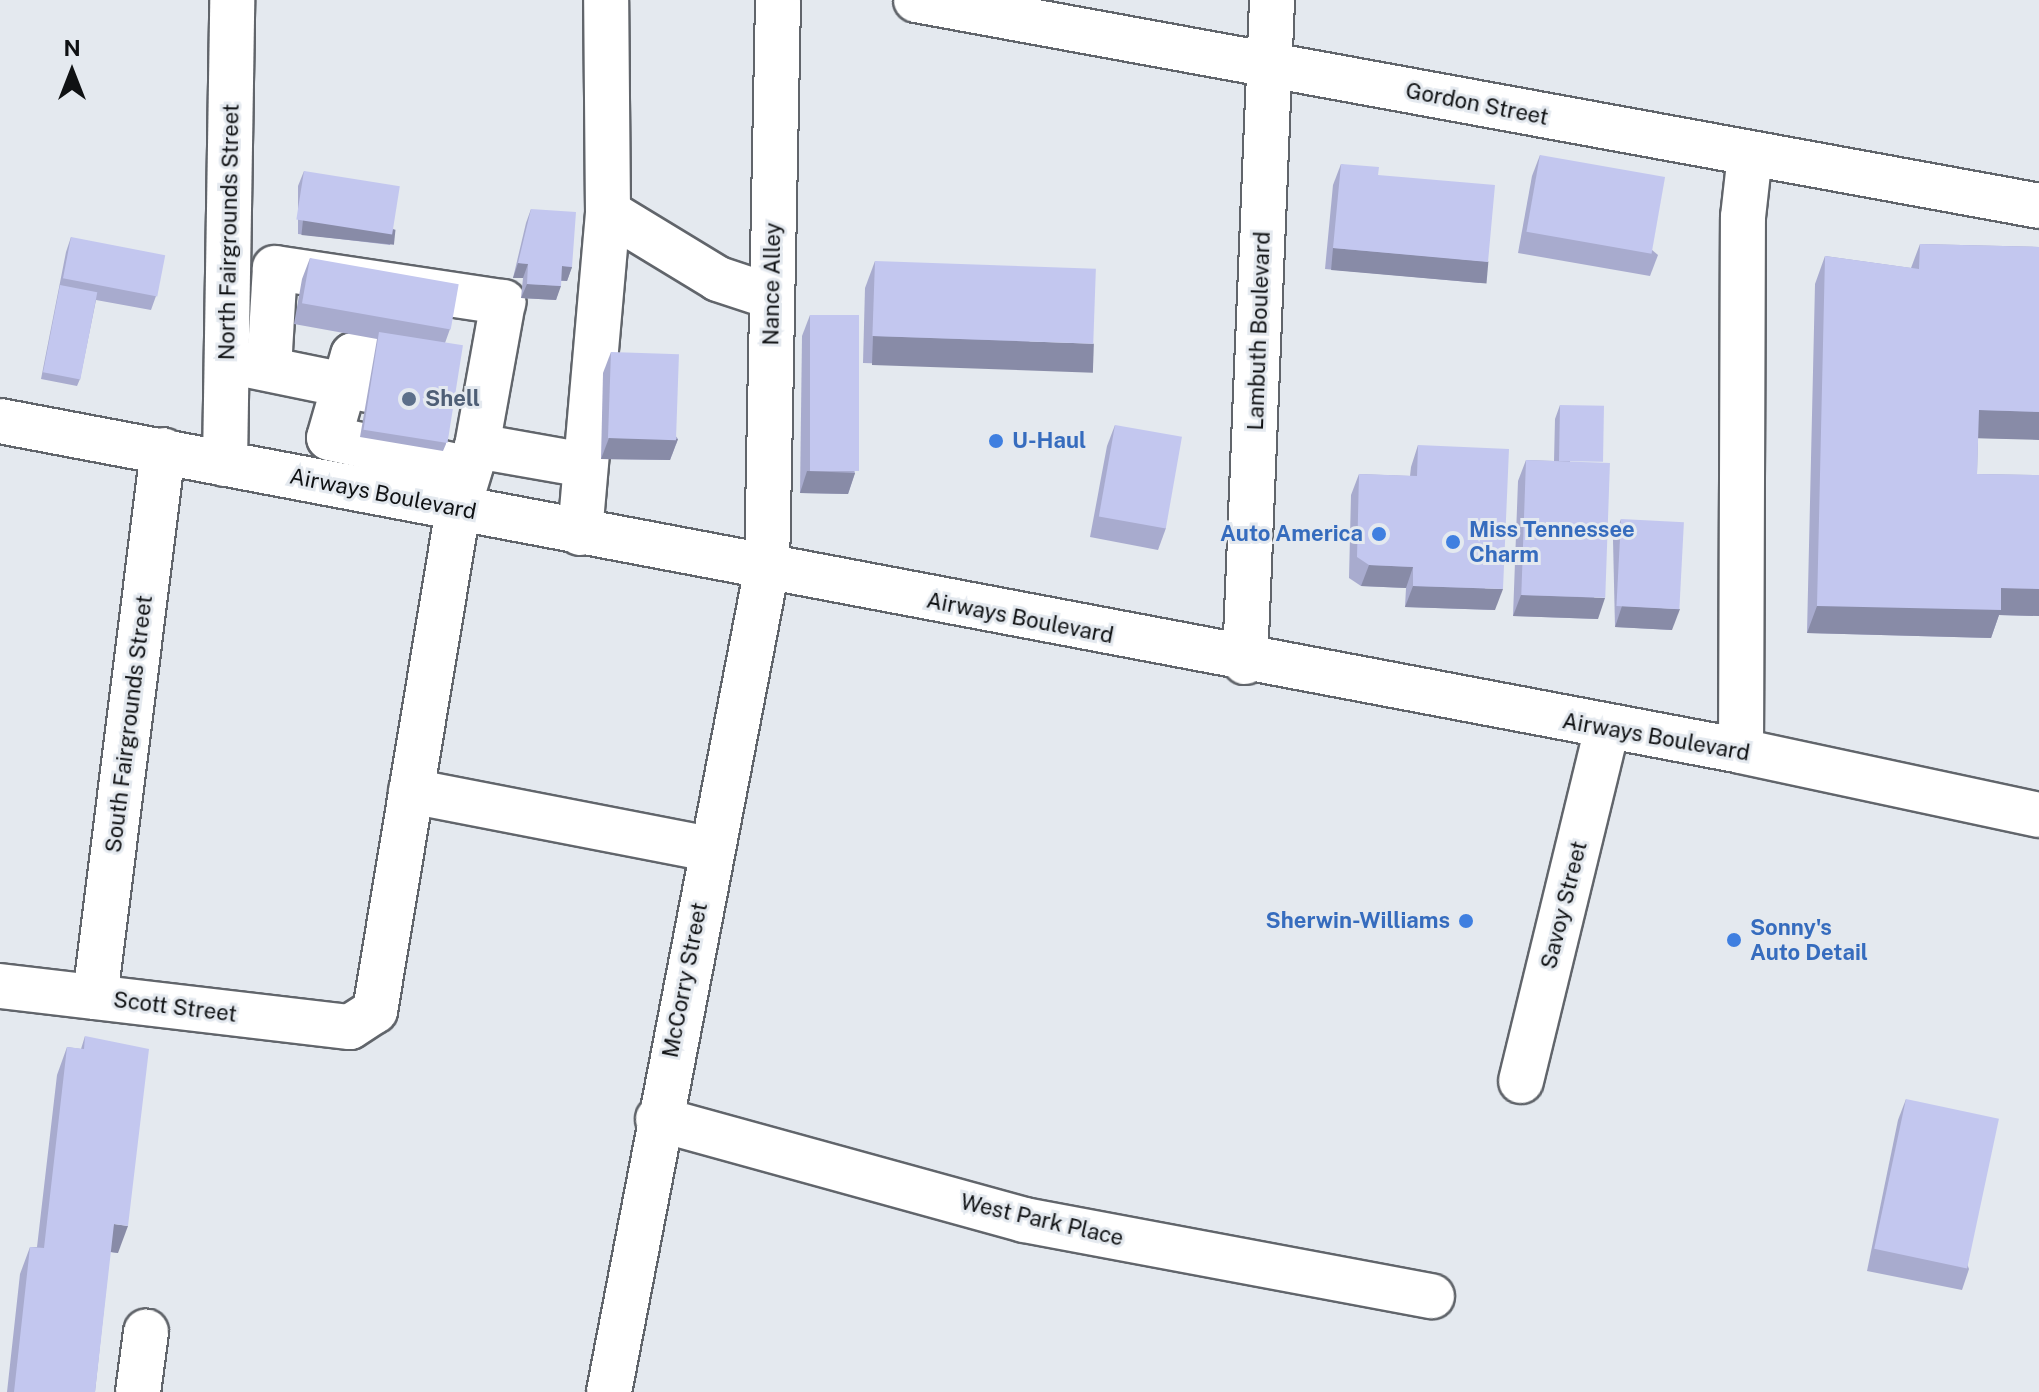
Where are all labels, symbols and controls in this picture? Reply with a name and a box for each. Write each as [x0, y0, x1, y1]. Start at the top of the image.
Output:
north arrow [32, 32, 112, 112]
text: N [63, 35, 81, 61]
street label: Gordon Street [1403, 77, 1551, 131]
street label: North Fairgrounds Street [214, 103, 244, 361]
street label: Nance Alley [758, 222, 786, 346]
street label: Lambuth Boulevard [1242, 231, 1276, 431]
place label: Shell [425, 386, 480, 412]
marker: Shell [400, 390, 418, 408]
place label: U-Haul [1012, 428, 1086, 454]
marker: U-Haul [987, 432, 1005, 450]
street label: Airways Boulevard [287, 463, 479, 525]
place label: Miss Tennessee Charm [1469, 516, 1635, 568]
place label: Auto America [1220, 521, 1363, 547]
marker: Auto America [1370, 525, 1388, 543]
marker: Miss Tennessee Charm [1444, 533, 1462, 551]
street label: Airways Boulevard [924, 587, 1116, 649]
street label: South Fairgrounds Street [100, 594, 158, 854]
street label: Airways Boulevard [1560, 708, 1752, 766]
street label: Savoy Street [1535, 838, 1593, 972]
street label: McCorry Street [657, 900, 713, 1060]
place label: Sherwin-Williams [1265, 908, 1450, 934]
marker: Sherwin-Williams [1457, 912, 1475, 930]
place label: Sonny's Auto Detail [1750, 914, 1868, 966]
marker: Sonny's Auto Detail [1725, 931, 1743, 949]
street label: Scott Street [112, 986, 238, 1028]
street label: West Park Place [958, 1188, 1126, 1252]

